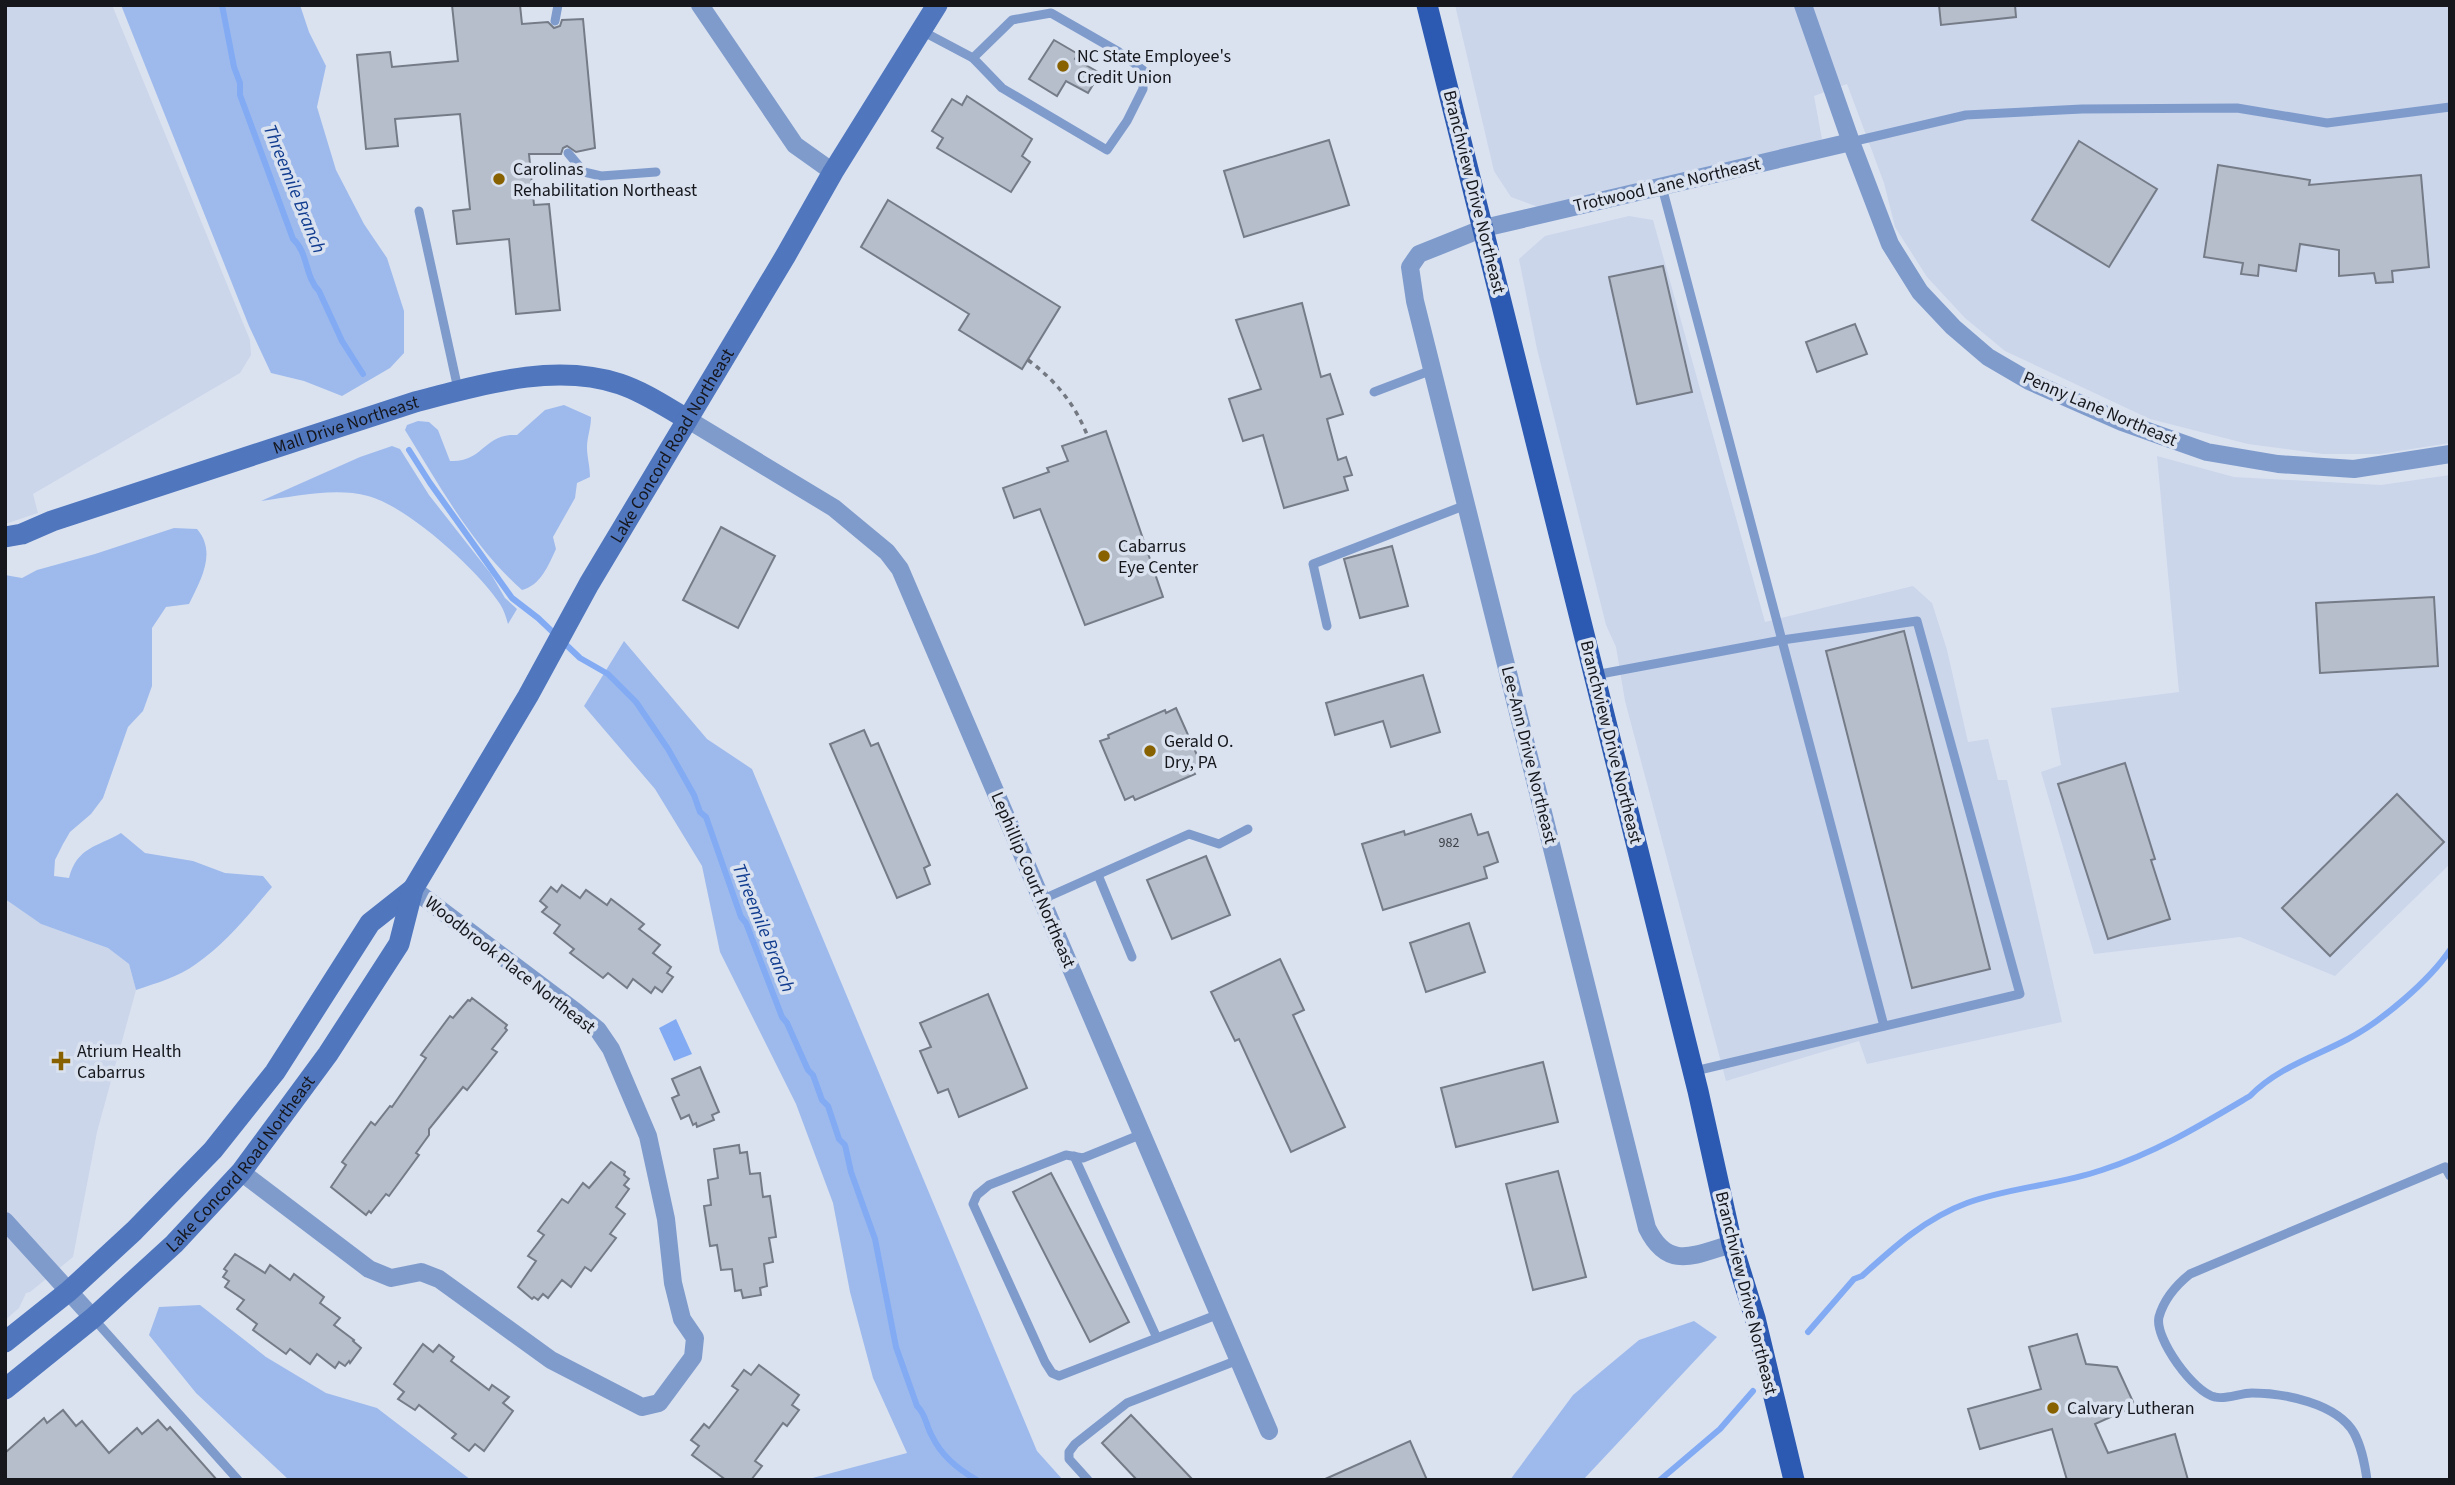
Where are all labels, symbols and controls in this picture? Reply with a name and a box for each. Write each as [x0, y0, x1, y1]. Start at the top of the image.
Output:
place label: NC State Employee's Credit Union [1077, 44, 1231, 90]
marker: NC State Employee's Credit Union [1055, 58, 1071, 74]
street label: Branchview Drive Northeast [1437, 88, 1511, 296]
water label: Threemile Branch [256, 120, 332, 258]
street label: Trotwood Lane Northeast [1571, 151, 1763, 219]
place label: Carolinas Rehabilitation Northeast [513, 157, 697, 203]
marker: Carolinas Rehabilitation Northeast [491, 171, 507, 187]
street label: Lake Concord Road Northeast [604, 343, 740, 548]
street label: Penny Lane Northeast [2019, 365, 2181, 453]
street label: Mall Drive Northeast [269, 389, 421, 460]
place label: Cabarrus Eye Center [1118, 534, 1199, 580]
marker: Cabarrus Eye Center [1096, 548, 1112, 564]
street label: Branchview Drive Northeast [1574, 638, 1648, 846]
street label: Lee-Ann Drive Northeast [1495, 663, 1563, 847]
place label: Gerald O. Dry, PA [1164, 729, 1234, 775]
marker: Gerald O. Dry, PA [1142, 743, 1158, 759]
street label: Lephillip Court Northeast [985, 788, 1081, 972]
house number: 982 [1439, 833, 1459, 853]
water label: Threemile Branch [725, 859, 801, 997]
street label: Woodbrook Place Northeast [419, 890, 601, 1040]
place label: Atrium Health Cabarrus [77, 1039, 182, 1085]
marker: Atrium Health Cabarrus [51, 1051, 71, 1071]
street label: Lake Concord Road Northeast [160, 1070, 321, 1258]
street label: Branchview Drive Northeast [1709, 1189, 1783, 1397]
place label: Calvary Lutheran [2067, 1396, 2195, 1421]
marker: Calvary Lutheran [2045, 1400, 2061, 1416]

